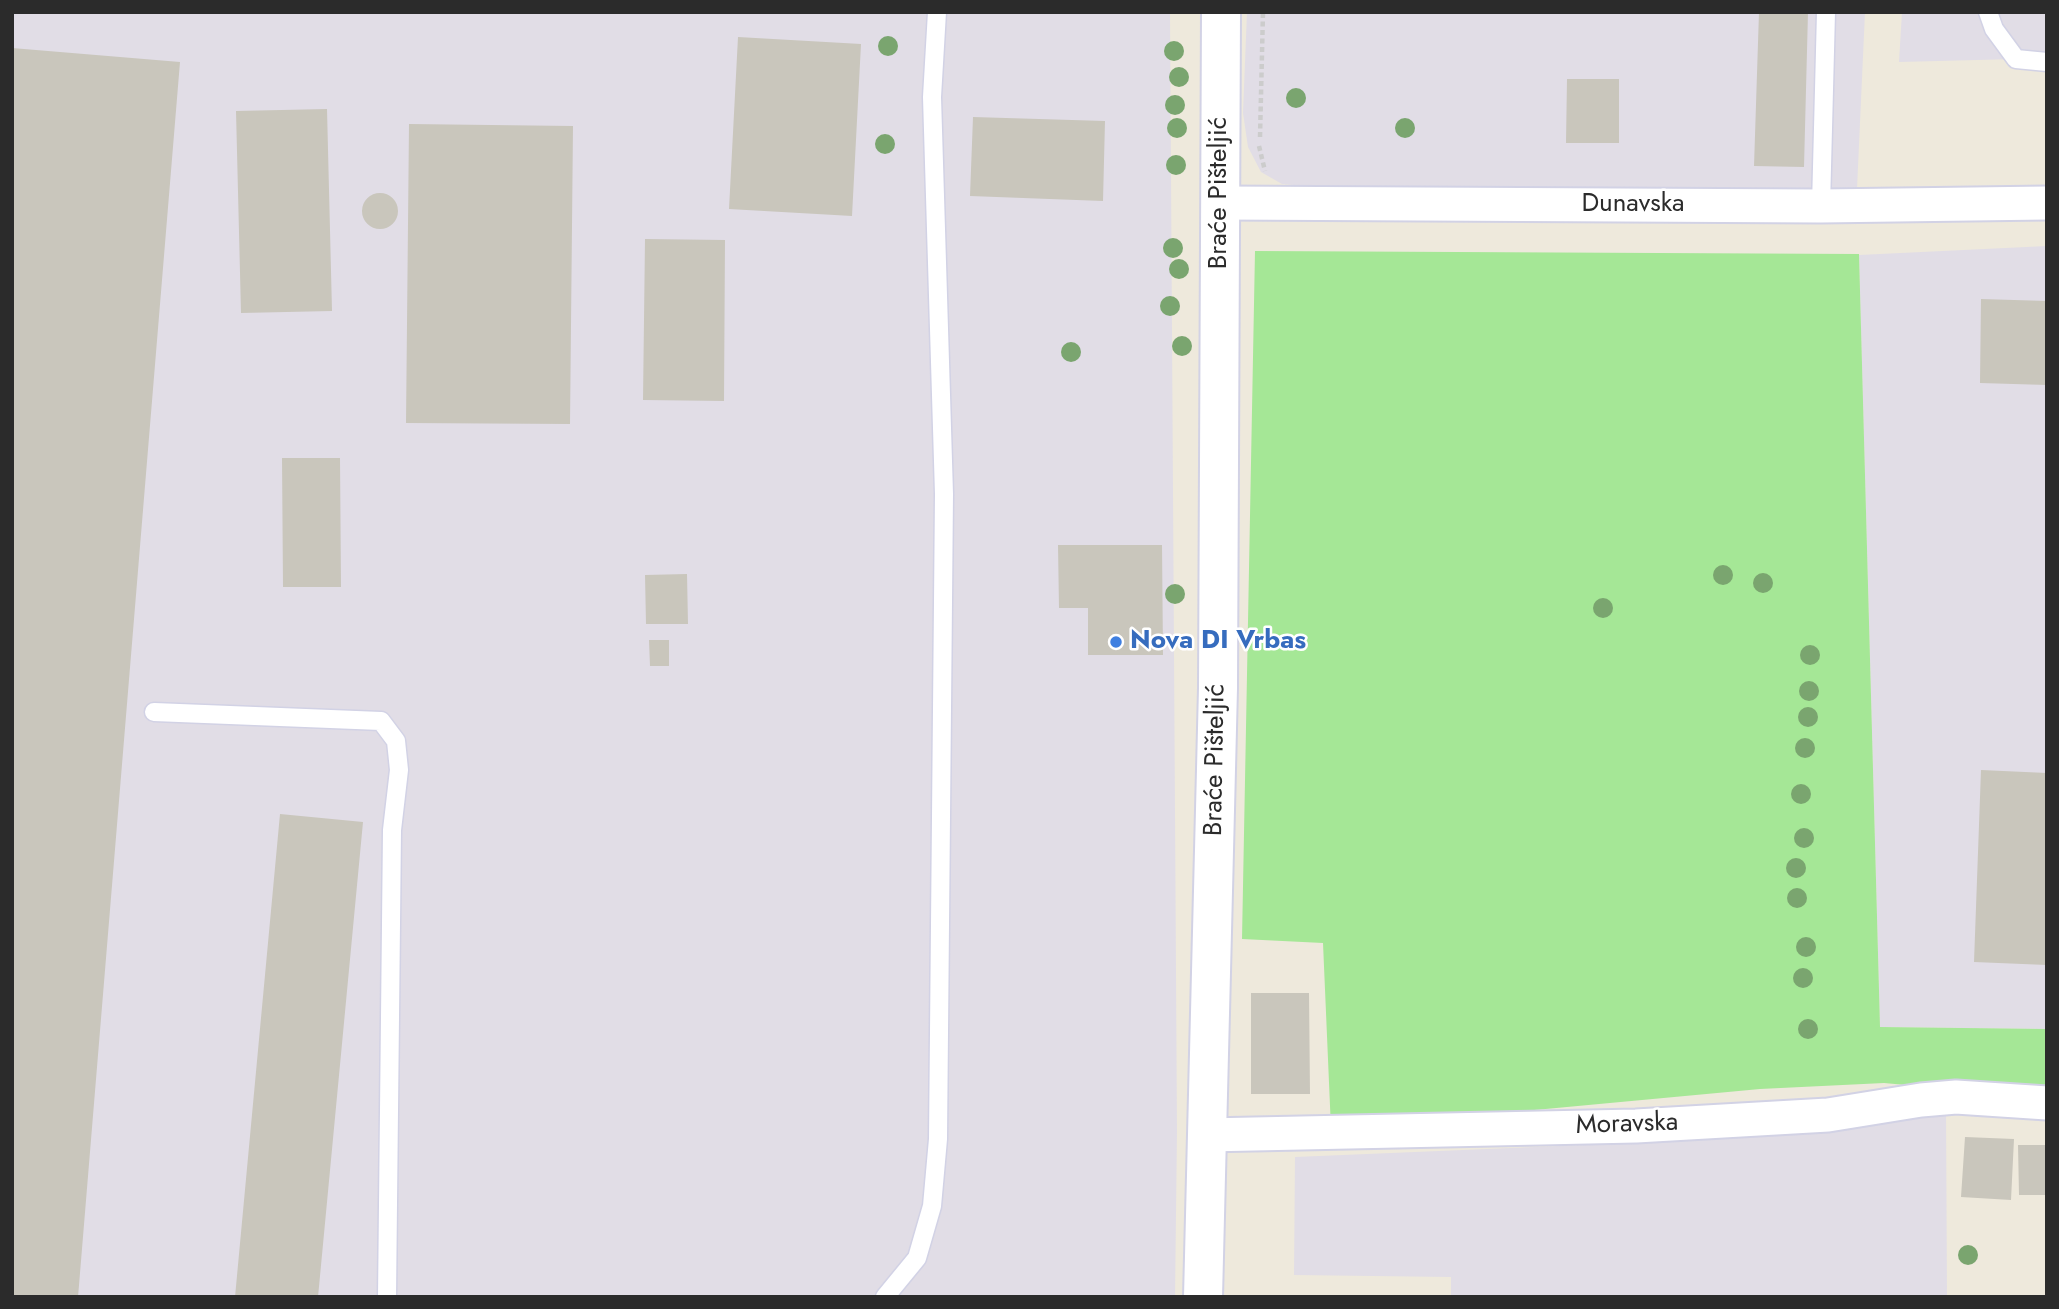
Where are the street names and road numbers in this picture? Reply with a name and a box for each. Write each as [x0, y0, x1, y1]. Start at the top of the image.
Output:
street label: Braće Pišteljić [1204, 117, 1236, 269]
street label: Dunavska [1581, 189, 1685, 221]
street label: Braće Pišteljić [1199, 684, 1233, 836]
street label: Moravska [1575, 1108, 1679, 1142]

